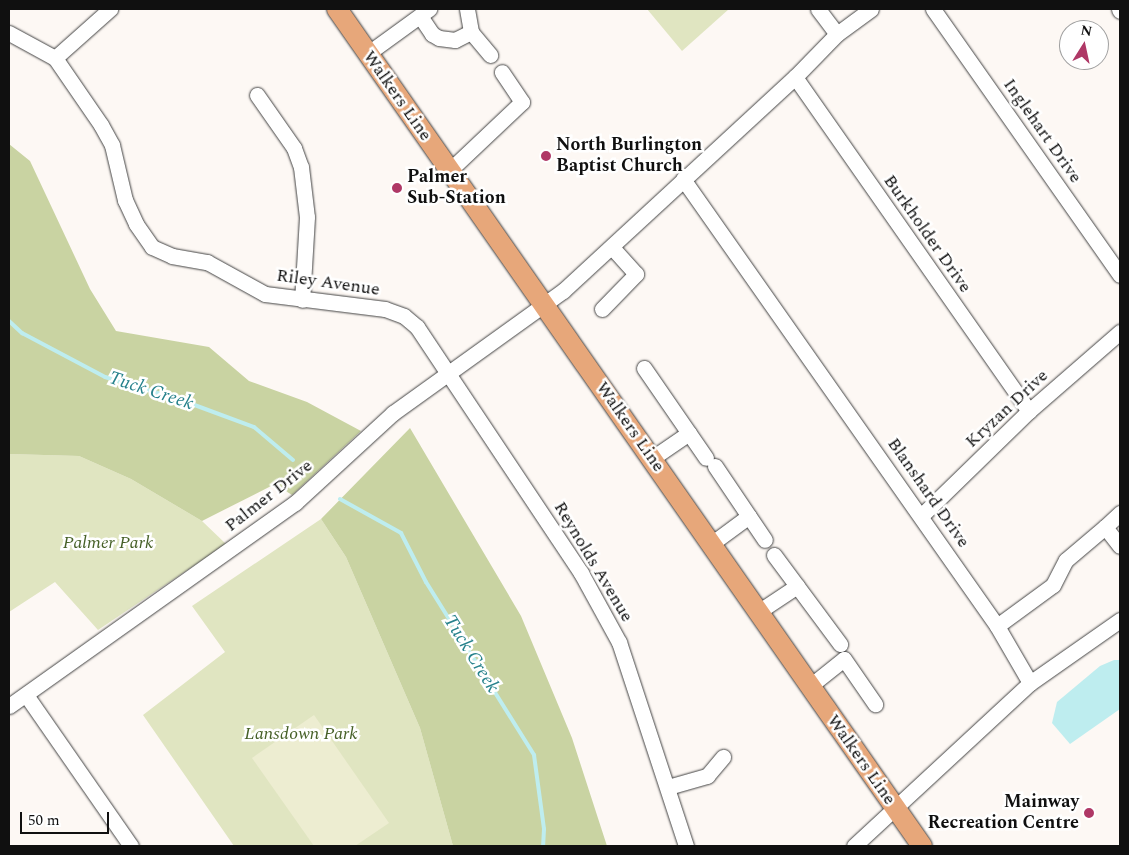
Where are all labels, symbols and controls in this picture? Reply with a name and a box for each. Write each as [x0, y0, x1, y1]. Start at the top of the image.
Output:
text: N [1079, 19, 1094, 42]
north arrow [1059, 20, 1109, 70]
street label: Walkers Line [358, 47, 436, 145]
street label: Inglehart Drive [998, 75, 1086, 187]
place label: North Burlington Baptist Church [556, 135, 702, 178]
marker: North Burlington Baptist Church [540, 150, 552, 162]
place label: Palmer Sub-Station [407, 167, 506, 210]
street label: Burkholder Drive [878, 171, 976, 297]
marker: Palmer Sub-Station [391, 182, 403, 194]
street label: Riley Avenue [275, 265, 381, 301]
street label: Kryzan Drive [961, 365, 1053, 453]
water label: Tuck Creek [106, 367, 196, 415]
street label: Walkers Line [591, 378, 669, 476]
street label: Blanshard Drive [882, 434, 974, 552]
street label: Palmer Drive [221, 455, 317, 537]
street label: Reynolds Avenue [549, 498, 637, 626]
park label: Palmer Park [63, 532, 153, 554]
water label: Tuck Creek [438, 611, 504, 697]
street label: Walkers Line [822, 711, 900, 809]
park label: Lansdown Park [244, 723, 358, 745]
place label: Mainway Recreation Centre [927, 792, 1079, 834]
scale bar [22, 802, 111, 834]
marker: Mainway Recreation Centre [1083, 807, 1095, 819]
text: 50 m [28, 809, 60, 832]

